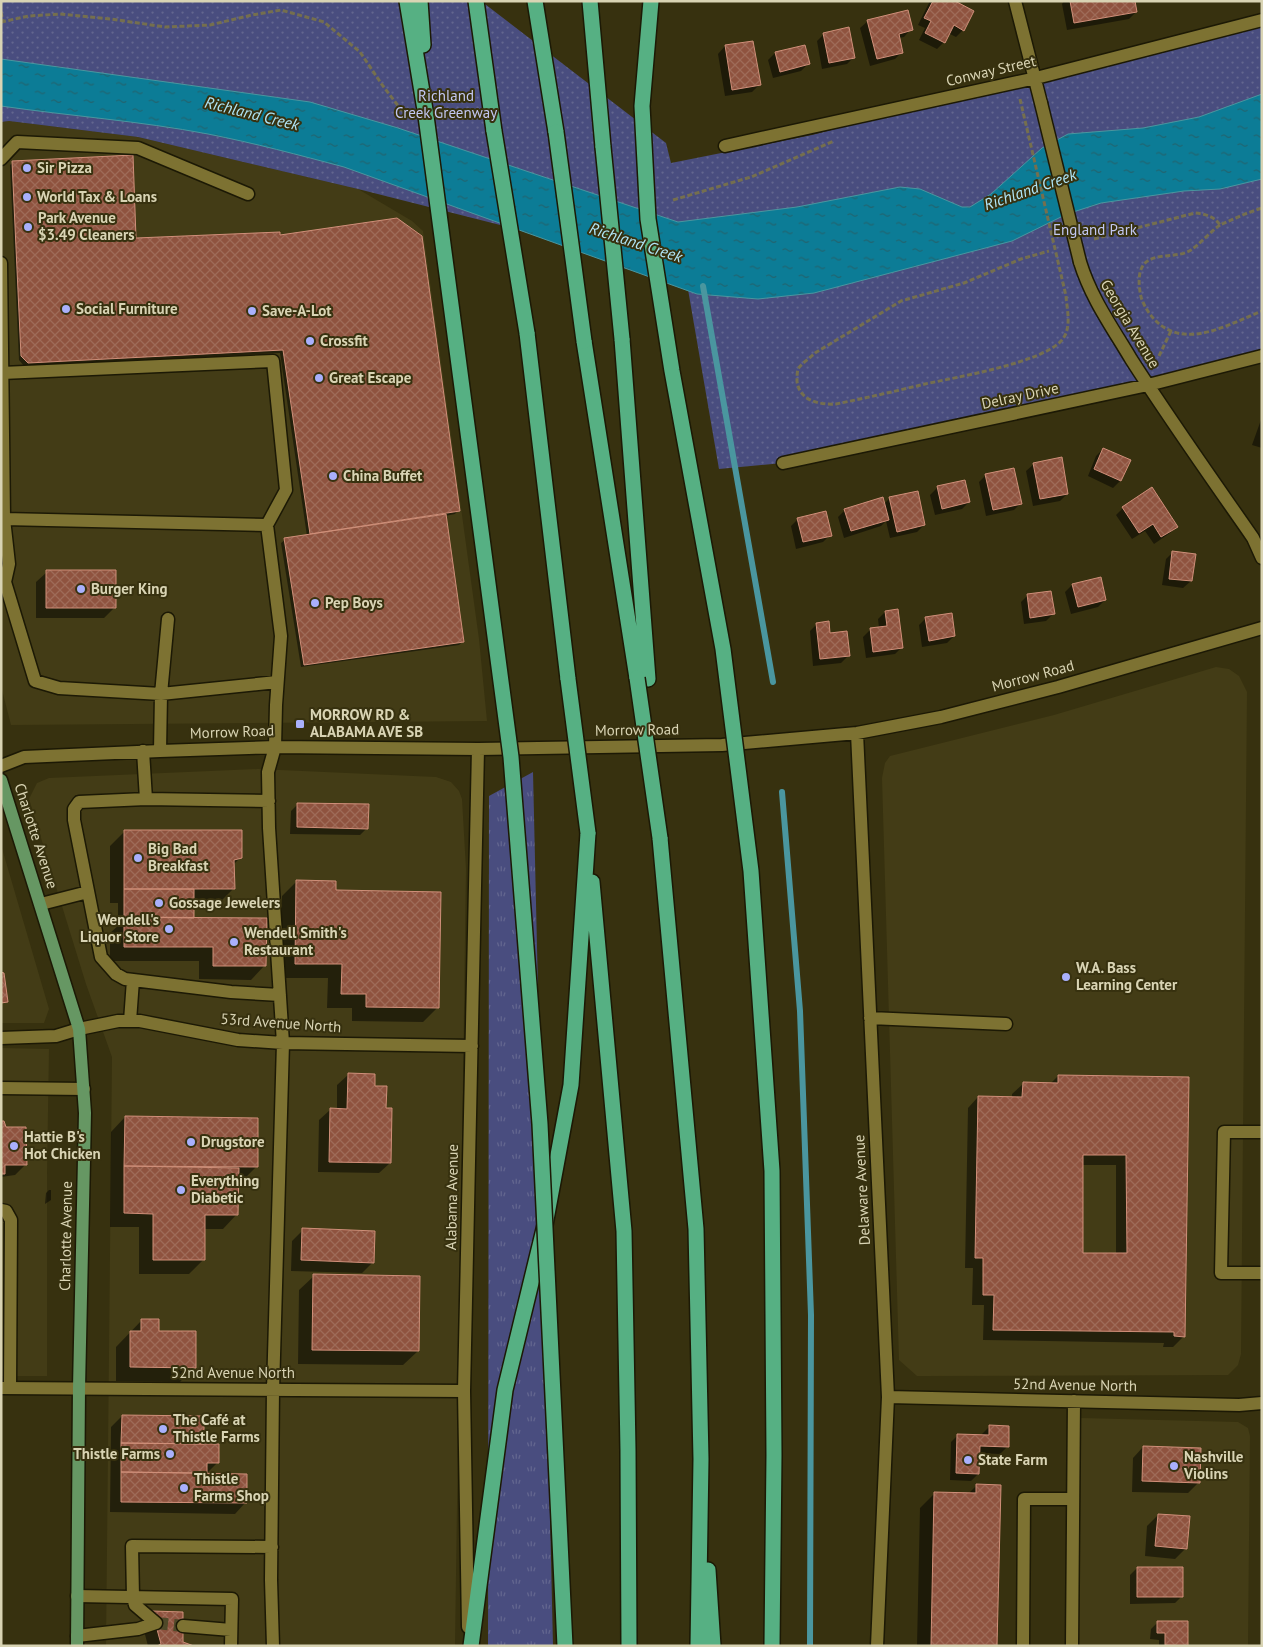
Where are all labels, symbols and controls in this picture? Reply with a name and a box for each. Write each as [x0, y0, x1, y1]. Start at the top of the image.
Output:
street label: Conway Street [944, 51, 1038, 90]
park label: Richland Creek Greenway [395, 86, 497, 122]
water label: Richland Creek [203, 92, 302, 135]
place label: Sir Pizza [37, 158, 92, 177]
marker: Sir Pizza [21, 162, 33, 174]
water label: Richland Creek [981, 164, 1080, 214]
place label: World Tax & Loans [37, 187, 157, 206]
marker: World Tax & Loans [21, 191, 33, 203]
place label: Park Avenue $3.49 Cleaners [38, 208, 135, 244]
water label: Richland Creek [587, 218, 686, 267]
park label: England Park [1053, 220, 1138, 239]
marker: Park Avenue $3.49 Cleaners [22, 221, 34, 233]
street label: Georgia Avenue [1097, 276, 1164, 371]
place label: Social Furniture [76, 299, 178, 318]
place label: Save-A-Lot [262, 301, 332, 320]
marker: Social Furniture [60, 303, 72, 315]
marker: Save-A-Lot [246, 305, 258, 317]
place label: Crossfit [320, 331, 368, 350]
marker: Crossfit [304, 335, 316, 347]
place label: Great Escape [329, 368, 412, 387]
marker: Great Escape [313, 372, 325, 384]
street label: Delray Drive [980, 378, 1060, 413]
place label: China Buffet [343, 466, 423, 485]
marker: China Buffet [327, 470, 339, 482]
place label: Burger King [91, 579, 167, 598]
marker: Burger King [75, 583, 87, 595]
place label: Pep Boys [325, 593, 383, 612]
marker: Pep Boys [309, 597, 321, 609]
street label: Morrow Road [990, 655, 1076, 696]
place label: MORROW RD & ALABAMA AVE SB [310, 705, 423, 741]
marker: MORROW RD & ALABAMA AVE SB [294, 718, 306, 730]
street label: Morrow Road [595, 719, 679, 740]
street label: Morrow Road [189, 721, 274, 742]
street label: Charlotte Avenue [10, 781, 62, 891]
place label: Big Bad Breakfast [148, 839, 209, 875]
marker: Big Bad Breakfast [132, 852, 144, 864]
place label: Gossage Jewelers [169, 893, 280, 912]
marker: Gossage Jewelers [153, 897, 165, 909]
place label: Wendell's Liquor Store [80, 910, 159, 946]
marker: Wendell's Liquor Store [163, 923, 175, 935]
place label: Wendell Smith's Restaurant [244, 923, 347, 959]
marker: Wendell Smith's Restaurant [228, 936, 240, 948]
place label: W.A. Bass Learning Center [1076, 958, 1178, 994]
marker: W.A. Bass Learning Center [1060, 971, 1072, 983]
street label: 53rd Avenue North [220, 1009, 342, 1036]
place label: Hattie B's Hot Chicken [24, 1127, 101, 1163]
place label: Drugstore [201, 1132, 265, 1151]
street label: Delaware Avenue [849, 1134, 874, 1246]
marker: Drugstore [185, 1136, 197, 1148]
marker: Hattie B's Hot Chicken [8, 1140, 20, 1152]
street label: Alabama Avenue [441, 1144, 462, 1250]
place label: Everything Diabetic [191, 1171, 259, 1207]
street label: Charlotte Avenue [55, 1181, 76, 1291]
marker: Everything Diabetic [175, 1184, 187, 1196]
street label: 52nd Avenue North [171, 1363, 295, 1382]
street label: 52nd Avenue North [1013, 1374, 1137, 1395]
place label: The Café at Thistle Farms [173, 1410, 260, 1446]
marker: The Café at Thistle Farms [157, 1423, 169, 1435]
place label: Thistle Farms [73, 1444, 160, 1463]
place label: Nashville Violins [1183, 1447, 1244, 1483]
marker: Thistle Farms [164, 1448, 176, 1460]
place label: State Farm [978, 1450, 1048, 1469]
marker: State Farm [962, 1454, 974, 1466]
marker: Nashville Violins [1168, 1460, 1180, 1472]
place label: Thistle Farms Shop [194, 1469, 269, 1505]
marker: Thistle Farms Shop [178, 1482, 190, 1494]

